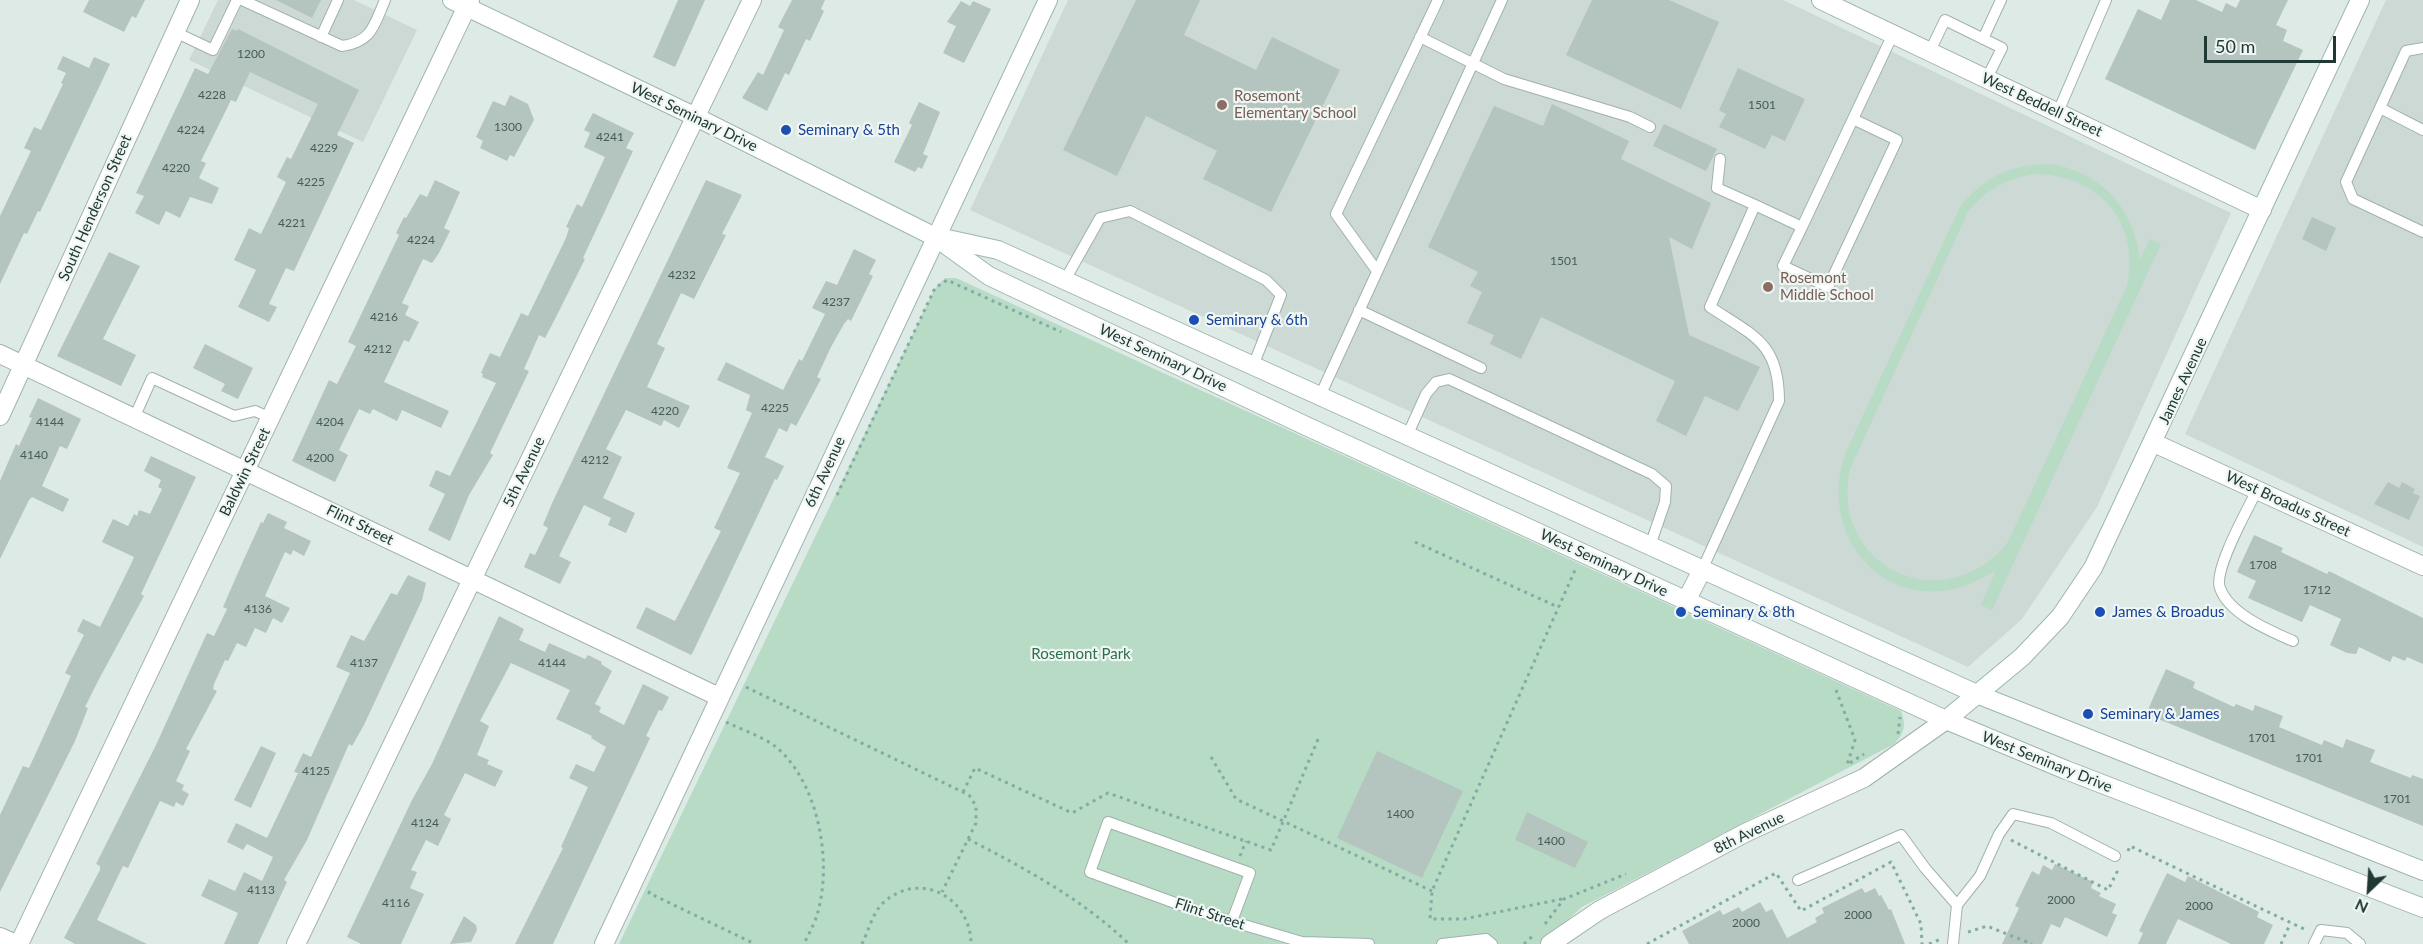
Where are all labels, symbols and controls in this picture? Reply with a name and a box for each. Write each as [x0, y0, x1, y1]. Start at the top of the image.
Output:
scale bar [2207, 24, 2339, 62]
text: 50 m [2215, 35, 2255, 57]
house number: 1200 [237, 47, 265, 61]
street label: West Beddell Street [1979, 69, 2105, 141]
street label: West Seminary Drive [628, 78, 760, 156]
place label: Rosemont Elementary School [1234, 87, 1357, 122]
house number: 4228 [198, 88, 226, 102]
marker: Rosemont Elementary School [1215, 98, 1229, 112]
house number: 1501 [1748, 98, 1776, 112]
house number: 1300 [494, 120, 522, 134]
place label: Seminary & 5th [798, 121, 900, 139]
house number: 4224 [177, 123, 205, 137]
marker: Seminary & 5th [779, 123, 793, 137]
house number: 4241 [596, 130, 624, 144]
street label: South Henderson Street [55, 132, 135, 284]
house number: 4229 [310, 141, 338, 155]
house number: 4220 [162, 161, 190, 175]
house number: 4225 [297, 175, 325, 189]
house number: 4221 [278, 216, 306, 230]
house number: 4224 [407, 233, 435, 247]
house number: 1501 [1550, 254, 1578, 268]
house number: 4232 [668, 268, 696, 282]
place label: Rosemont Middle School [1780, 269, 1874, 304]
marker: Rosemont Middle School [1761, 280, 1775, 294]
house number: 4237 [822, 295, 850, 309]
house number: 4216 [370, 310, 398, 324]
place label: Seminary & 6th [1206, 311, 1308, 329]
marker: Seminary & 6th [1187, 313, 1201, 327]
street label: West Seminary Drive [1096, 320, 1230, 396]
street label: James Avenue [2155, 335, 2211, 427]
house number: 4212 [364, 342, 392, 356]
house number: 4225 [761, 401, 789, 415]
house number: 4220 [651, 404, 679, 418]
house number: 4144 [36, 415, 64, 429]
house number: 4204 [316, 415, 344, 429]
street label: Baldwin Street [216, 425, 274, 519]
street label: 5th Avenue [499, 434, 549, 510]
street label: 6th Avenue [801, 434, 849, 510]
house number: 4140 [20, 448, 48, 462]
house number: 4200 [306, 451, 334, 465]
house number: 4212 [581, 453, 609, 467]
street label: West Broadus Street [2223, 467, 2353, 541]
street label: Flint Street [323, 501, 397, 549]
street label: West Seminary Drive [1537, 525, 1671, 601]
house number: 1708 [2249, 558, 2277, 572]
house number: 1712 [2303, 583, 2331, 597]
house number: 4136 [244, 602, 272, 616]
place label: Seminary & 8th [1693, 603, 1795, 621]
place label: James & Broadus [2112, 603, 2225, 621]
marker: Seminary & 8th [1674, 605, 1688, 619]
marker: James & Broadus [2093, 605, 2107, 619]
park label: Rosemont Park [1031, 645, 1131, 663]
house number: 4137 [350, 656, 378, 670]
house number: 4144 [538, 656, 566, 670]
place label: Seminary & James [2100, 705, 2220, 723]
marker: Seminary & James [2081, 707, 2095, 721]
street label: West Seminary Drive [1979, 728, 2115, 796]
house number: 1701 [2248, 731, 2276, 745]
house number: 1701 [2295, 751, 2323, 765]
house number: 4125 [302, 764, 330, 778]
house number: 1701 [2383, 792, 2411, 806]
house number: 1400 [1386, 807, 1414, 821]
street label: 8th Avenue [1711, 808, 1787, 858]
house number: 4124 [411, 816, 439, 830]
house number: 1400 [1537, 834, 1565, 848]
north arrow [2339, 860, 2399, 920]
house number: 4113 [247, 883, 275, 897]
house number: 2000 [2047, 893, 2075, 907]
street label: Flint Street [1173, 894, 1247, 934]
house number: 4116 [382, 896, 410, 910]
text: N [2352, 896, 2371, 918]
house number: 2000 [2185, 899, 2213, 913]
house number: 2000 [1844, 908, 1872, 922]
house number: 2000 [1732, 916, 1760, 930]

